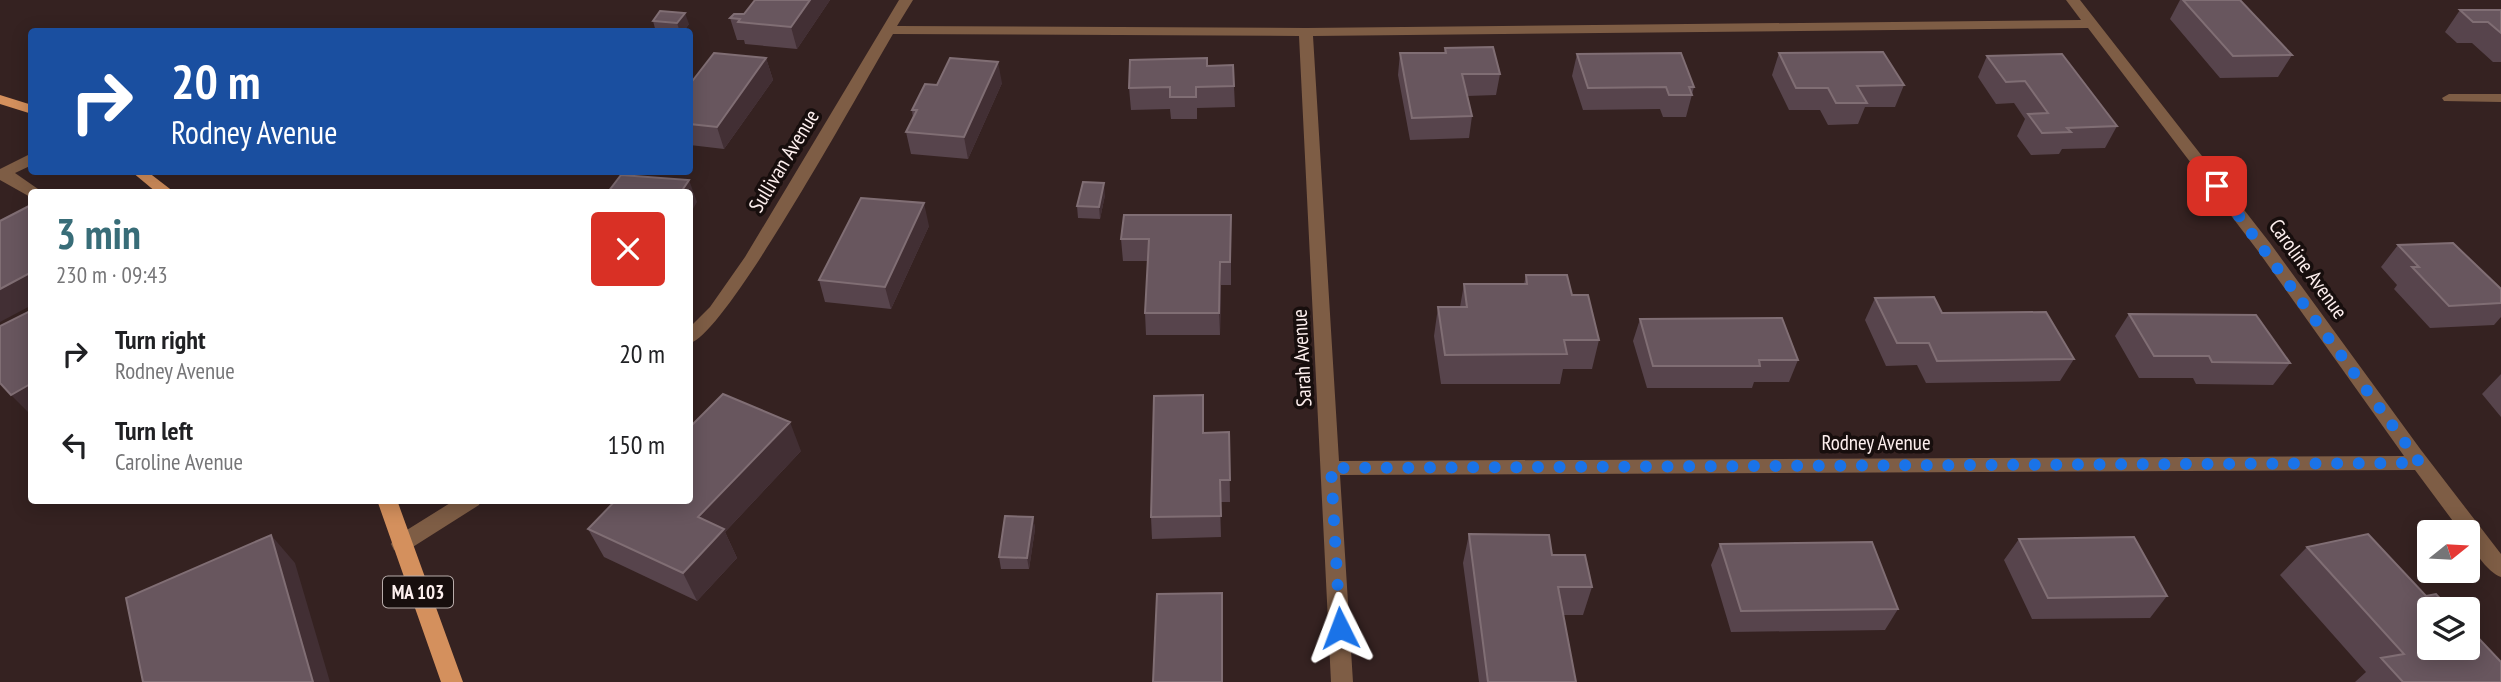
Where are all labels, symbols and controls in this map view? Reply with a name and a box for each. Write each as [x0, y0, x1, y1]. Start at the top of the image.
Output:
text: 20 m [171, 49, 260, 113]
icon: right [56, 56, 147, 147]
street label: Sullivan Avenue [742, 104, 825, 217]
text: Rodney Avenue [171, 111, 337, 153]
pin [2187, 156, 2247, 216]
icon: arrive [2198, 167, 2236, 205]
text: 3 min [56, 206, 141, 261]
button: close [591, 212, 665, 286]
street label: Caroline Avenue [2263, 213, 2354, 324]
text: 230 m · 09:43 [56, 260, 168, 289]
street label: Sarah Avenue [1285, 308, 1318, 408]
text: Turn right [115, 323, 206, 356]
icon: right [56, 335, 94, 373]
text: 20 m [619, 337, 665, 370]
text: Rodney Avenue [115, 356, 235, 385]
text: Turn left [115, 414, 193, 447]
icon: left [56, 426, 94, 464]
text: 150 m [607, 428, 665, 461]
street label: Rodney Avenue [1821, 429, 1931, 456]
text: Caroline Avenue [115, 447, 243, 476]
north arrow [2417, 520, 2480, 583]
map controls [2417, 520, 2480, 660]
road number: MA 103 [383, 576, 453, 608]
position arrow [1303, 591, 1377, 665]
button: layers [2417, 597, 2480, 660]

